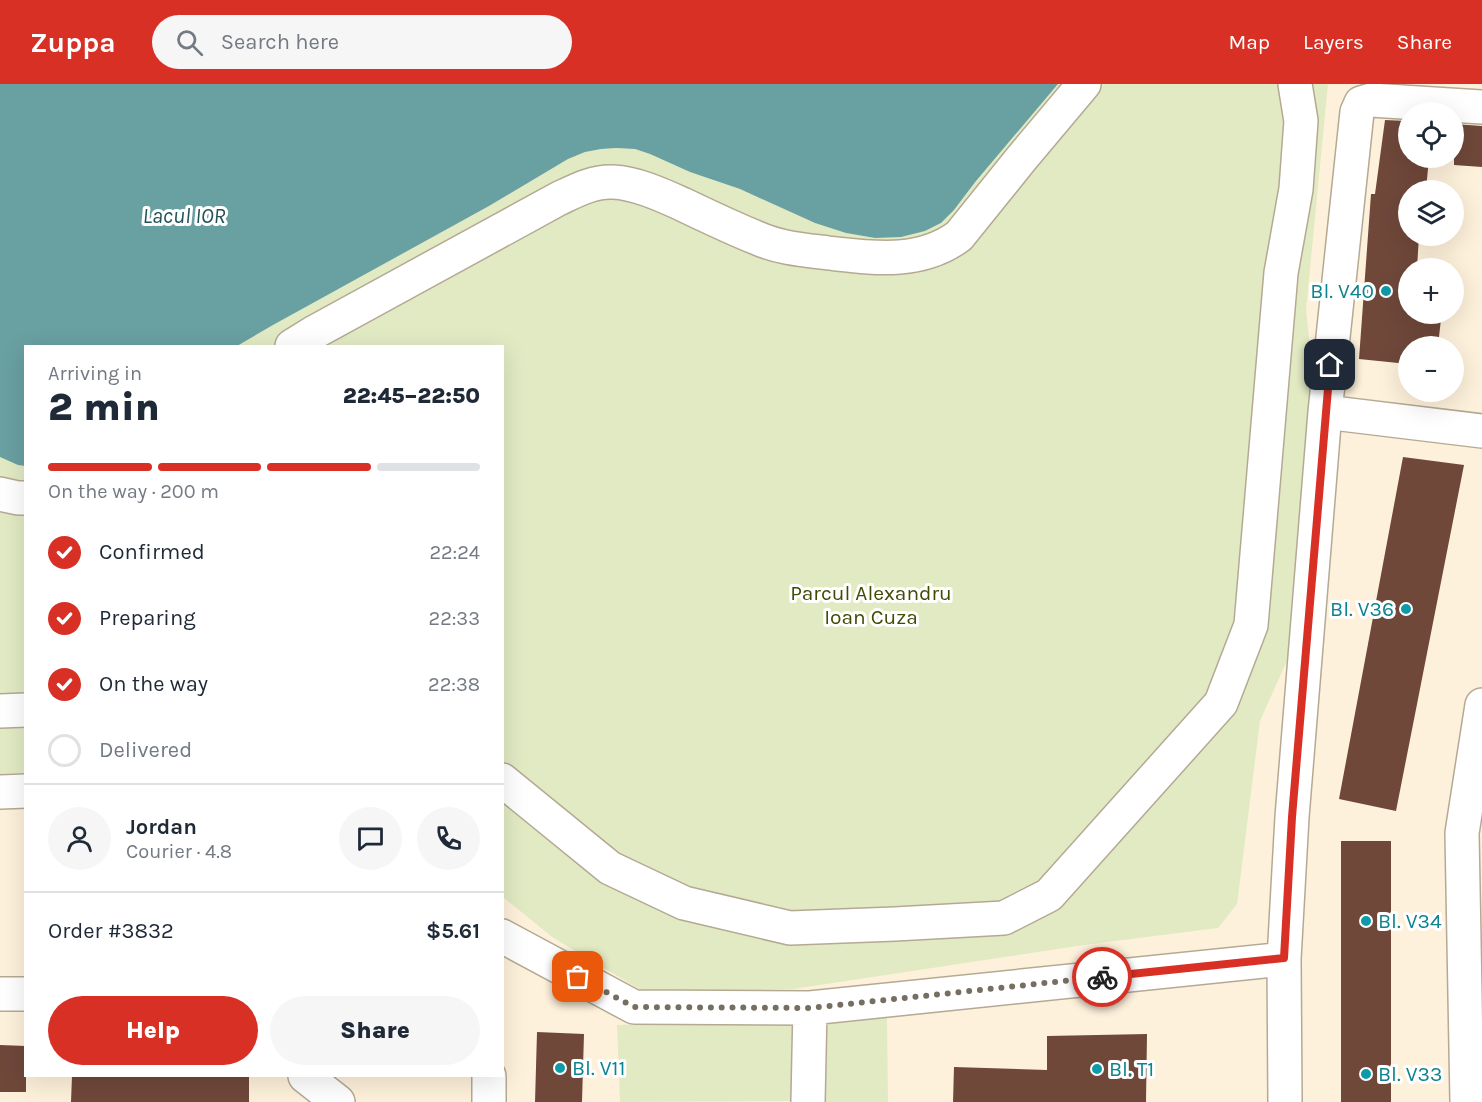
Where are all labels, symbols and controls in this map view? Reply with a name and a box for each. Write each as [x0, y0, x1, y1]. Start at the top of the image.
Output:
search box [152, 15, 572, 69]
text: Zuppa [30, 26, 116, 59]
icon: search [173, 26, 206, 59]
text: Search here [221, 29, 339, 55]
text: Map [1228, 30, 1270, 54]
text: Layers [1303, 30, 1364, 54]
text: Share [1397, 30, 1452, 54]
map controls [1398, 102, 1464, 402]
button: locate [1398, 102, 1464, 168]
button: layers [1398, 180, 1464, 246]
water label: Lacul IOR [142, 203, 226, 229]
button: + [1398, 258, 1464, 324]
place label: Bl. V40 [1310, 279, 1374, 303]
marker: Bl. V40 [1379, 284, 1393, 298]
button: − [1398, 336, 1464, 402]
pin [1304, 339, 1355, 390]
icon: home [1313, 348, 1346, 381]
text: Arriving in [48, 362, 142, 385]
text: 22:45–22:50 [343, 383, 480, 409]
text: 2 min [48, 384, 160, 430]
text: On the way · 200 m [48, 480, 219, 503]
icon: check [48, 536, 81, 569]
text: Confirmed [99, 539, 205, 565]
text: 22:24 [429, 541, 480, 564]
park label: Parcul Alexandru Ioan Cuza [790, 581, 952, 629]
place label: Bl. V36 [1330, 597, 1394, 621]
icon: check [48, 602, 81, 635]
marker: Bl. V36 [1399, 602, 1413, 616]
text: Preparing [99, 605, 196, 631]
text: 22:33 [429, 607, 480, 630]
icon: check [48, 668, 81, 701]
text: On the way [99, 671, 208, 697]
text: 22:38 [428, 673, 480, 696]
text: Delivered [99, 737, 192, 763]
button: person [48, 807, 111, 870]
button: chat [339, 807, 402, 870]
button: phone [417, 807, 480, 870]
text: Jordan [126, 814, 197, 840]
text: Courier · 4.8 [126, 840, 232, 863]
place label: Bl. V34 [1378, 909, 1442, 933]
marker: Bl. V34 [1359, 914, 1373, 928]
text: Order #3832 [48, 918, 174, 944]
text: $5.61 [426, 918, 480, 944]
courier [1072, 947, 1132, 1007]
pin [552, 951, 603, 1002]
icon: bag [561, 960, 594, 993]
icon: bike [1086, 961, 1119, 994]
button: Help [48, 996, 258, 1065]
button: Share [270, 996, 480, 1065]
place label: Bl. V11 [572, 1056, 625, 1080]
place label: Bl. T1 [1109, 1057, 1154, 1081]
marker: Bl. V11 [553, 1061, 567, 1075]
marker: Bl. T1 [1090, 1062, 1104, 1076]
place label: Bl. V33 [1378, 1062, 1442, 1086]
marker: Bl. V33 [1359, 1067, 1373, 1081]

